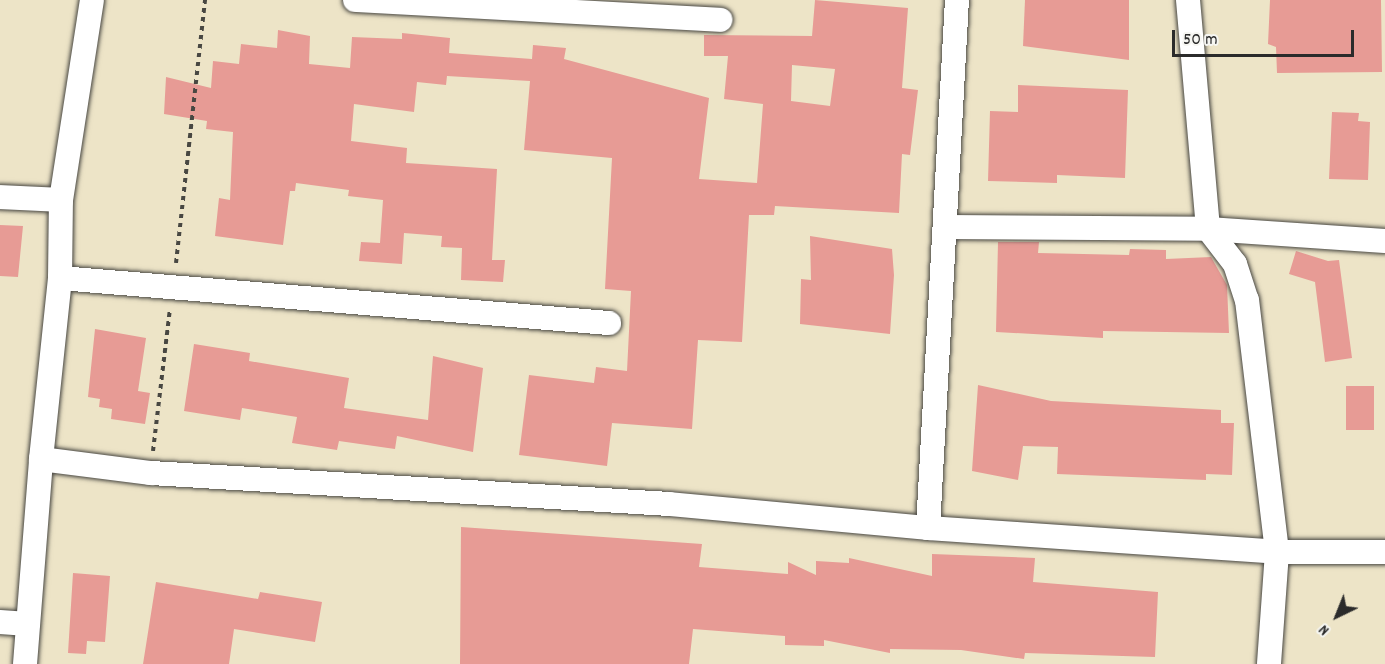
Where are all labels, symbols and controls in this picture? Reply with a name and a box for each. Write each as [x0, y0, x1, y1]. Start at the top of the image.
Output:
scale bar [1175, 18, 1356, 56]
text: 50 m [1183, 28, 1218, 53]
north arrow [1307, 586, 1367, 646]
text: N [1314, 618, 1335, 641]

